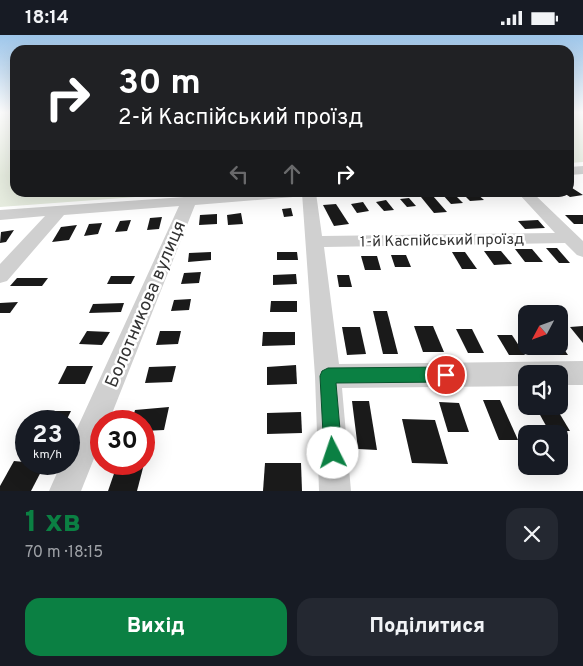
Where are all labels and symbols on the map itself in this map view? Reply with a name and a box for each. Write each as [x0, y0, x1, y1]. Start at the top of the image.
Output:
street label: Болотникова вулиця [101, 218, 192, 391]
street label: 1-й Каспійський проїзд [360, 231, 524, 252]
north arrow [518, 305, 568, 355]
pin [425, 354, 467, 396]
speed limit sign: 30 [90, 410, 155, 475]
position arrow [306, 426, 358, 478]

